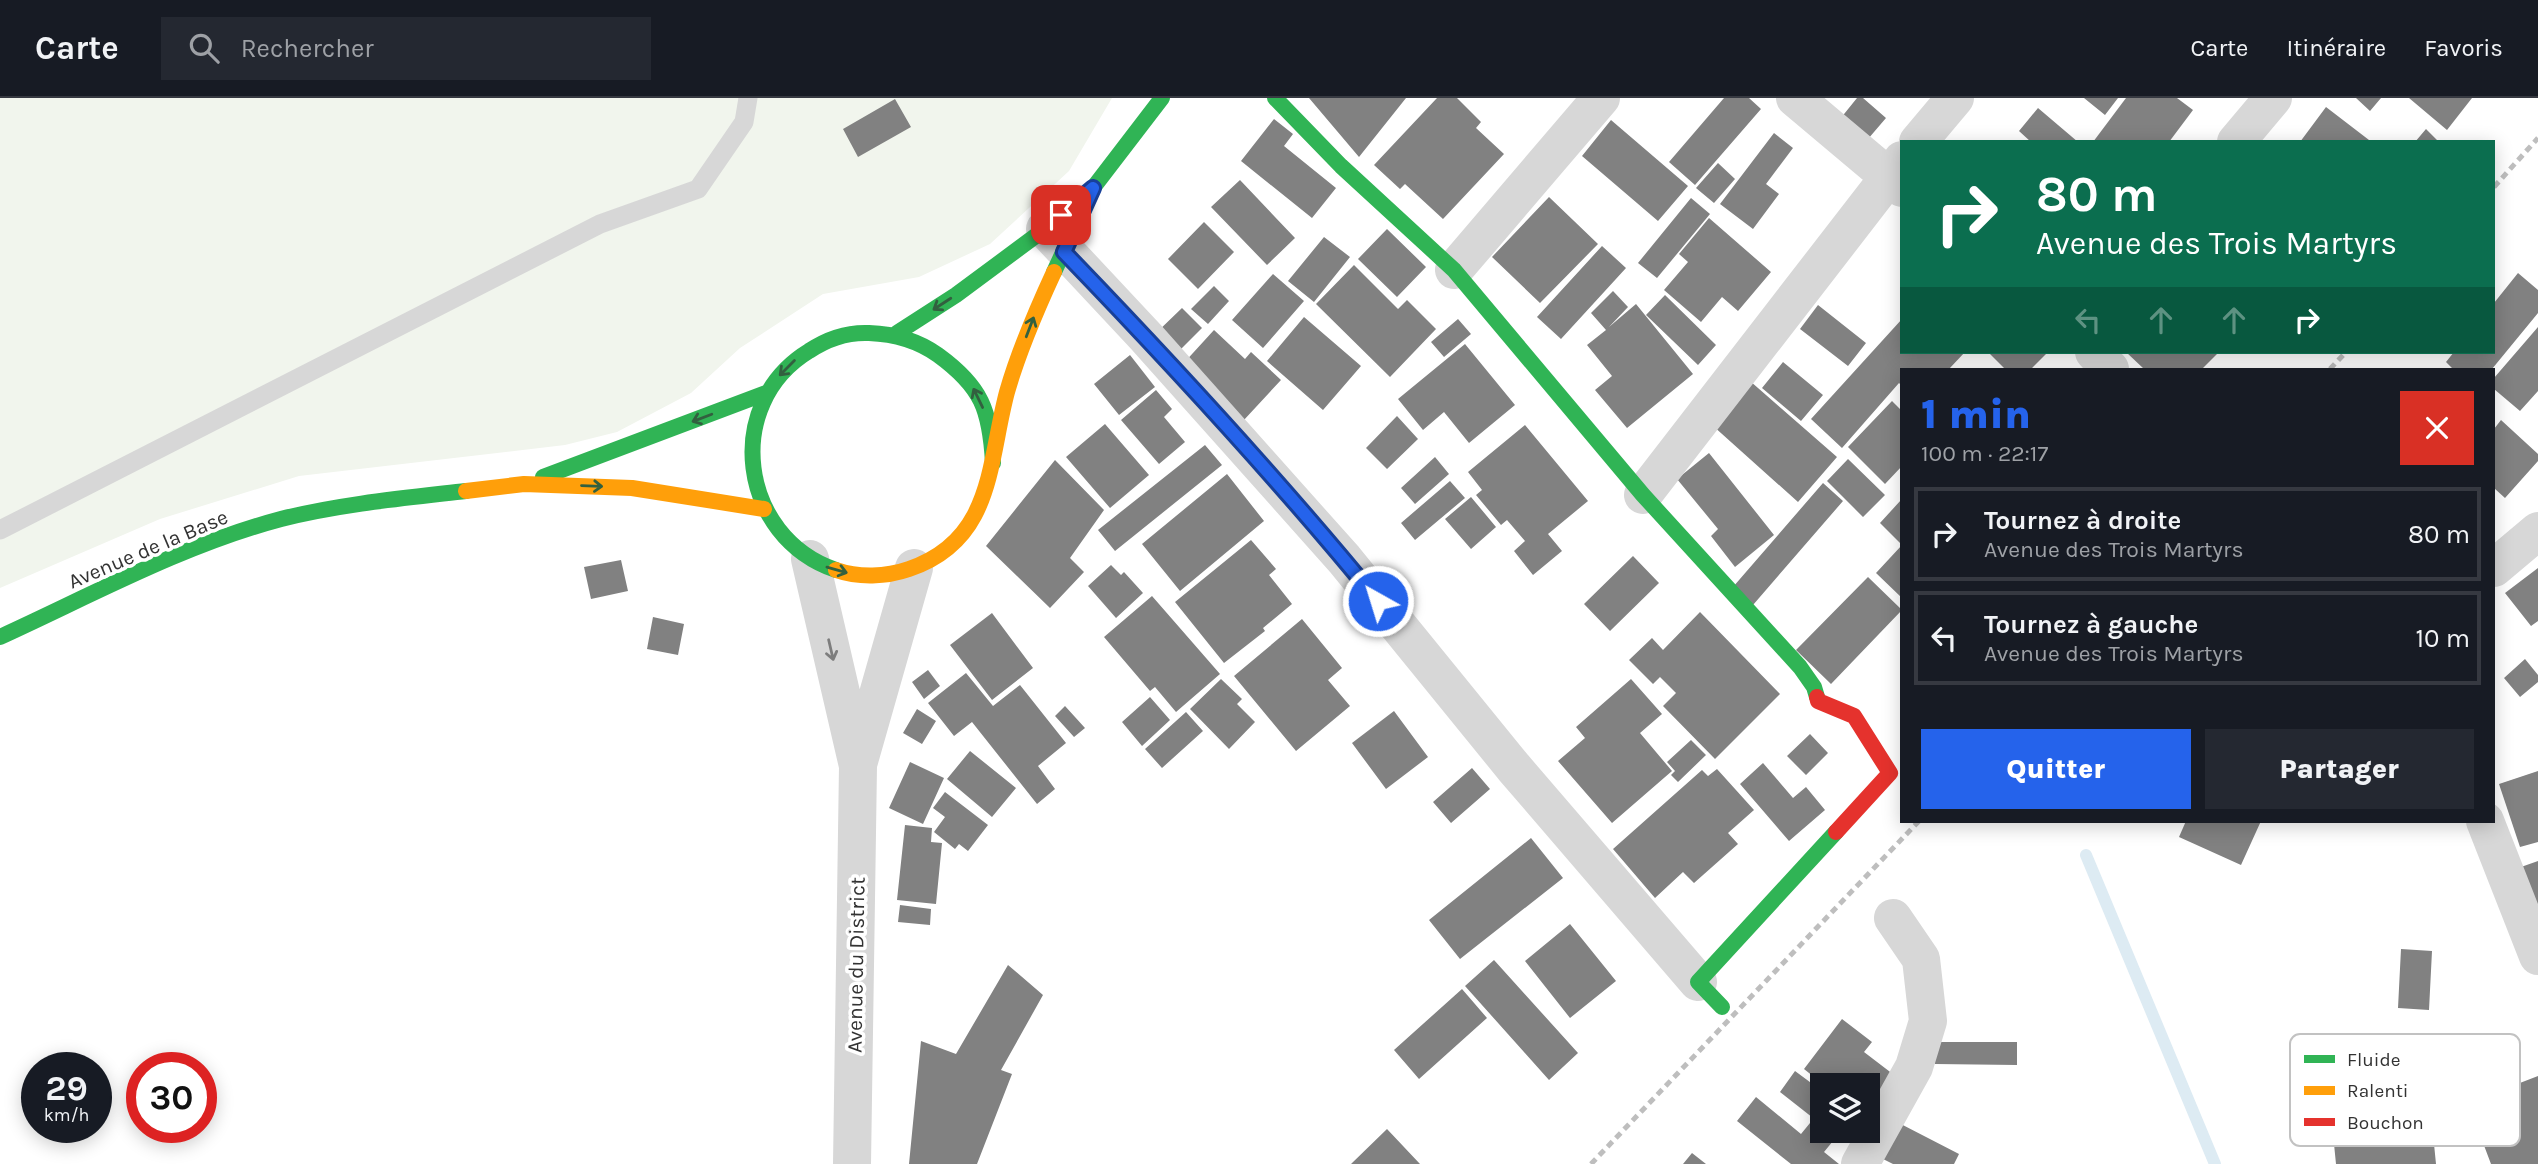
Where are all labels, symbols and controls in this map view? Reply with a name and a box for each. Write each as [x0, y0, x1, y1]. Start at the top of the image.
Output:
search box [161, 17, 651, 80]
text: Carte [35, 29, 119, 67]
icon: search [185, 29, 223, 67]
text: Rechercher [241, 33, 374, 64]
text: Carte [2190, 34, 2248, 62]
text: Itinéraire [2286, 34, 2386, 62]
text: Favoris [2424, 34, 2503, 62]
text: 80 m [2036, 166, 2158, 223]
icon: right [1921, 168, 2012, 259]
pin [1031, 185, 1091, 245]
icon: arrive [1042, 196, 1080, 234]
text: Avenue des Trois Martyrs [2036, 225, 2397, 262]
one-way arrow [933, 297, 953, 311]
icon: left [2069, 301, 2107, 339]
icon: ahead [2142, 301, 2180, 339]
icon: ahead [2215, 301, 2253, 339]
icon: right [2288, 301, 2326, 339]
one-way arrow [1025, 317, 1038, 338]
one-way arrow [779, 359, 796, 376]
one-way arrow [970, 388, 984, 409]
text: 1 min [1921, 389, 2031, 439]
button: close [2400, 391, 2474, 465]
one-way arrow [691, 412, 713, 425]
text: 100 m · 22:17 [1921, 440, 2048, 467]
one-way arrow [581, 480, 604, 493]
street label: Avenue de la Base [65, 505, 231, 593]
text: Tournez à droite [1984, 505, 2181, 536]
icon: right [1925, 515, 1963, 553]
text: 80 m [2408, 519, 2470, 550]
text: Avenue des Trois Martyrs [1984, 536, 2243, 563]
one-way arrow [826, 564, 848, 577]
position arrow [1341, 564, 1415, 638]
text: Tournez à gauche [1984, 609, 2198, 640]
icon: left [1925, 619, 1963, 657]
text: 10 m [2415, 623, 2470, 654]
one-way arrow [825, 638, 838, 661]
text: Avenue des Trois Martyrs [1984, 640, 2243, 667]
button: Quitter [1921, 729, 2191, 809]
button: Partager [2205, 729, 2474, 809]
street label: Avenue du District [842, 877, 870, 1053]
legend [2290, 1034, 2520, 1146]
text: Fluide [2347, 1049, 2400, 1071]
speed limit sign: 30 [126, 1052, 217, 1143]
text: 29 [45, 1068, 88, 1109]
map controls [1810, 1073, 1880, 1143]
button: layers [1810, 1073, 1880, 1143]
text: Ralenti [2347, 1080, 2408, 1102]
text: km/h [44, 1104, 89, 1126]
text: Bouchon [2347, 1112, 2424, 1134]

